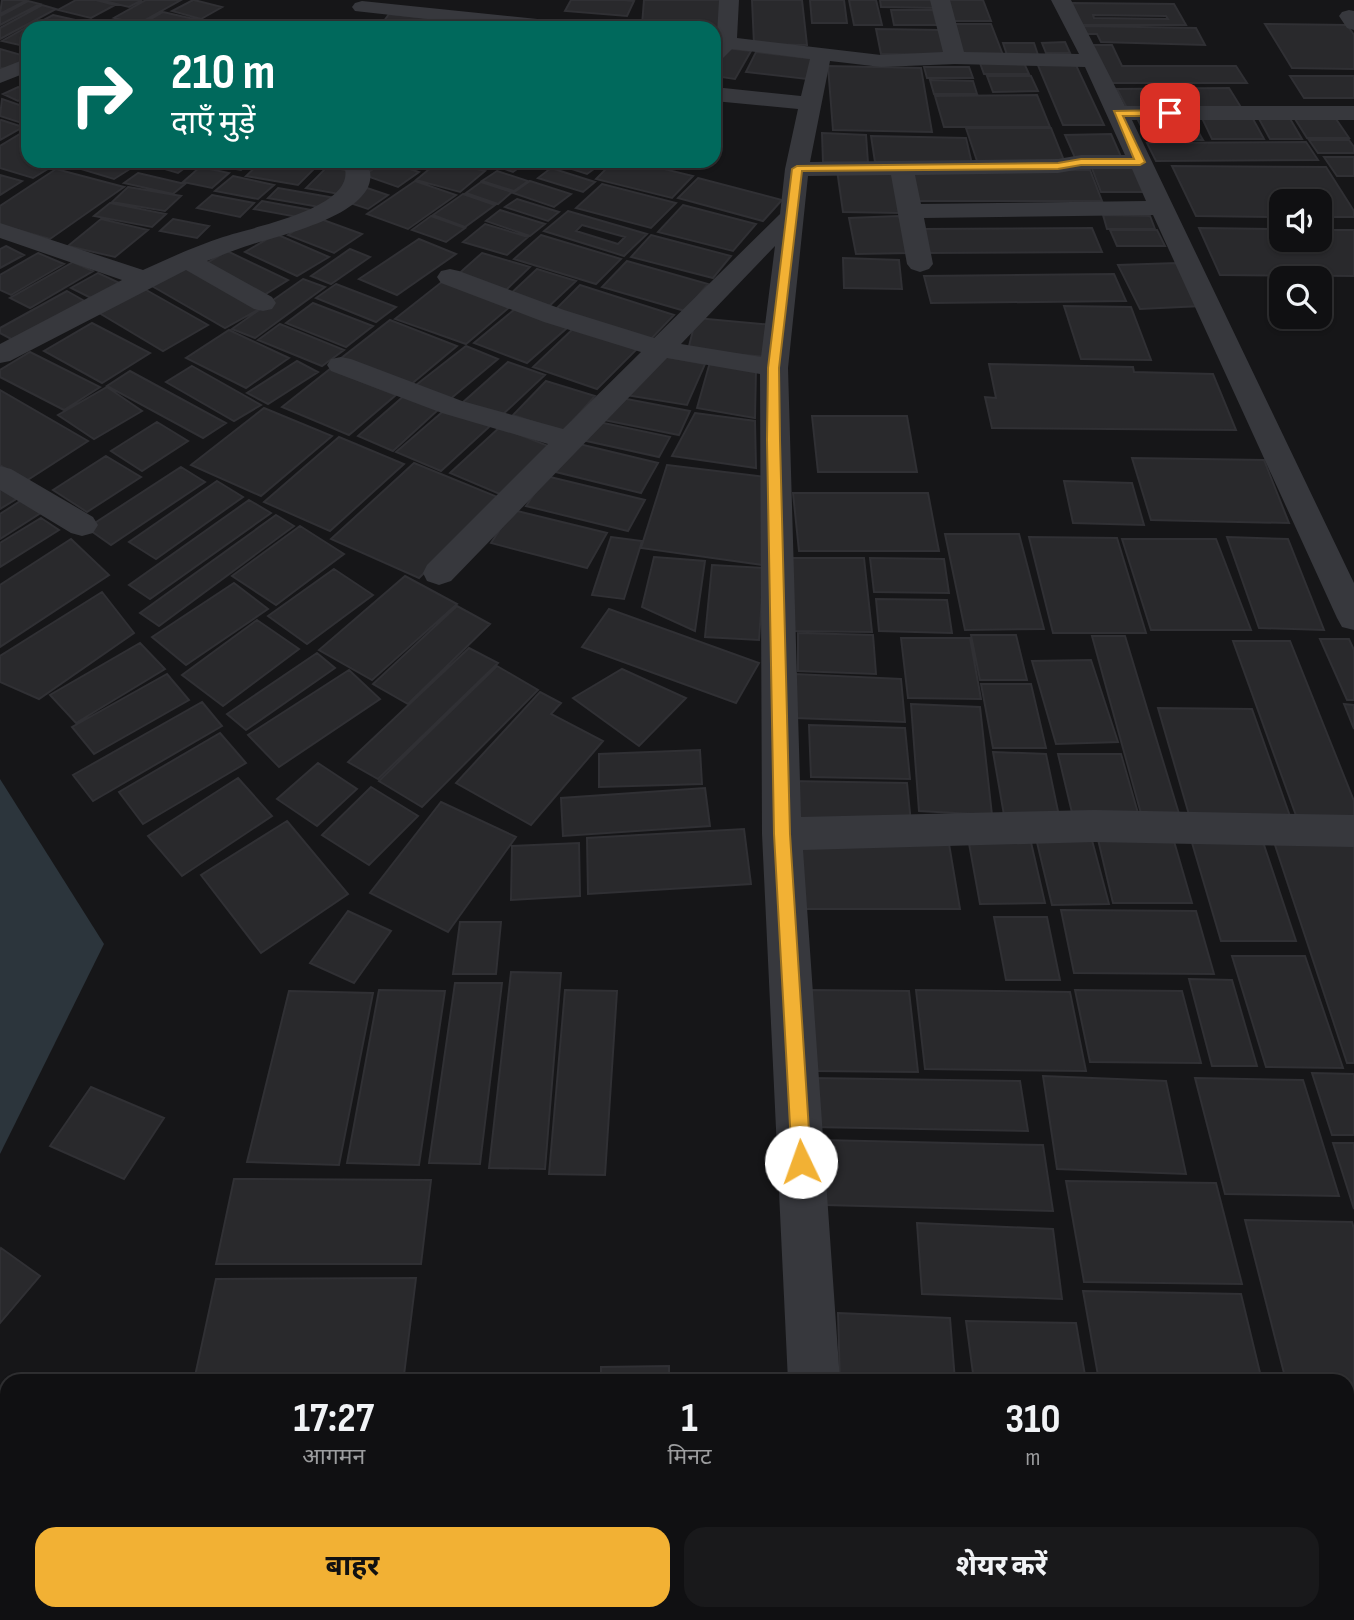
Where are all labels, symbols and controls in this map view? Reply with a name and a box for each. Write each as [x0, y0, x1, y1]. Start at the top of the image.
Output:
text: 210 m [171, 44, 275, 103]
icon: right [56, 49, 147, 140]
pin [1140, 83, 1200, 143]
icon: arrive [1151, 94, 1189, 132]
text: दाएँ मुड़ें [171, 104, 255, 143]
map controls [1269, 189, 1332, 329]
button: sound [1269, 189, 1332, 252]
button: search [1269, 266, 1332, 329]
position arrow [764, 1125, 838, 1199]
text: 17:27 [294, 1393, 374, 1444]
text: 1 [681, 1393, 698, 1444]
text: 310 [1005, 1394, 1060, 1445]
text: आगमन [302, 1443, 365, 1471]
text: मिनट [668, 1443, 712, 1471]
text: m [1025, 1444, 1040, 1472]
button: बाहर [35, 1527, 670, 1607]
button: शेयर करें [684, 1527, 1319, 1607]

